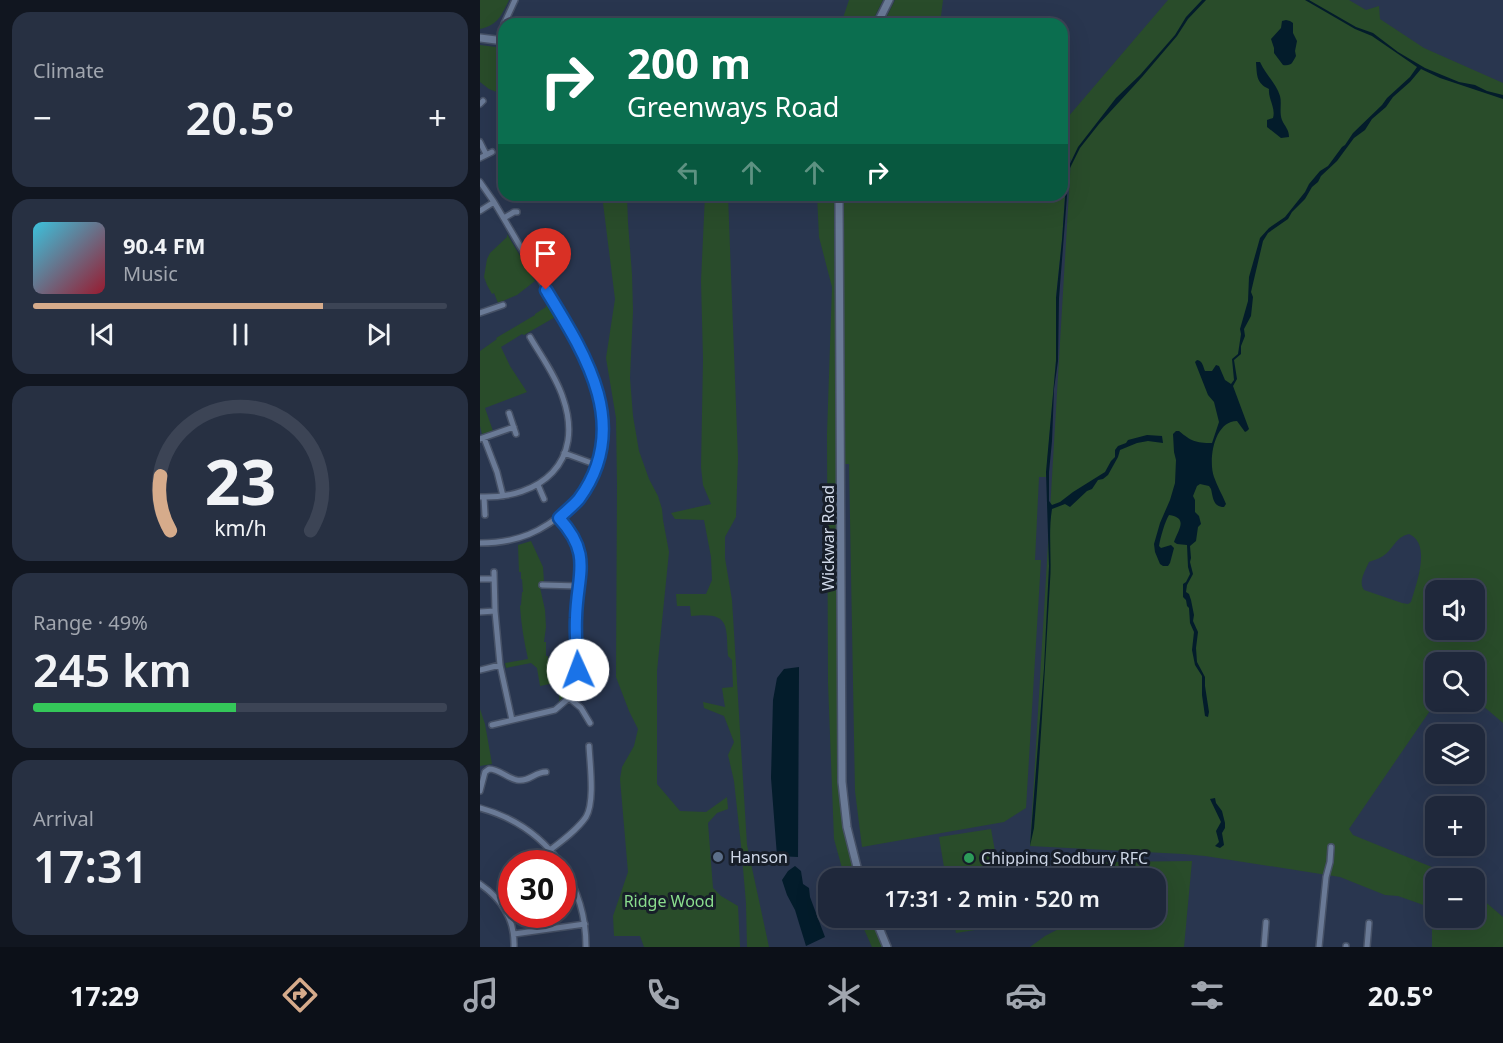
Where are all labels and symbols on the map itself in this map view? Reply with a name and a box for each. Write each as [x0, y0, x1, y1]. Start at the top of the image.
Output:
pin [520, 228, 571, 290]
street label: Wickwar Road [817, 485, 839, 591]
position arrow [546, 638, 610, 702]
place label: Hanson [730, 846, 788, 868]
place label: Chipping Sodbury RFC [981, 847, 1148, 869]
speed limit sign: 30 [498, 850, 576, 928]
marker: Hanson [711, 850, 725, 864]
marker: Chipping Sodbury RFC [962, 851, 976, 865]
park label: Ridge Wood [624, 890, 714, 912]

